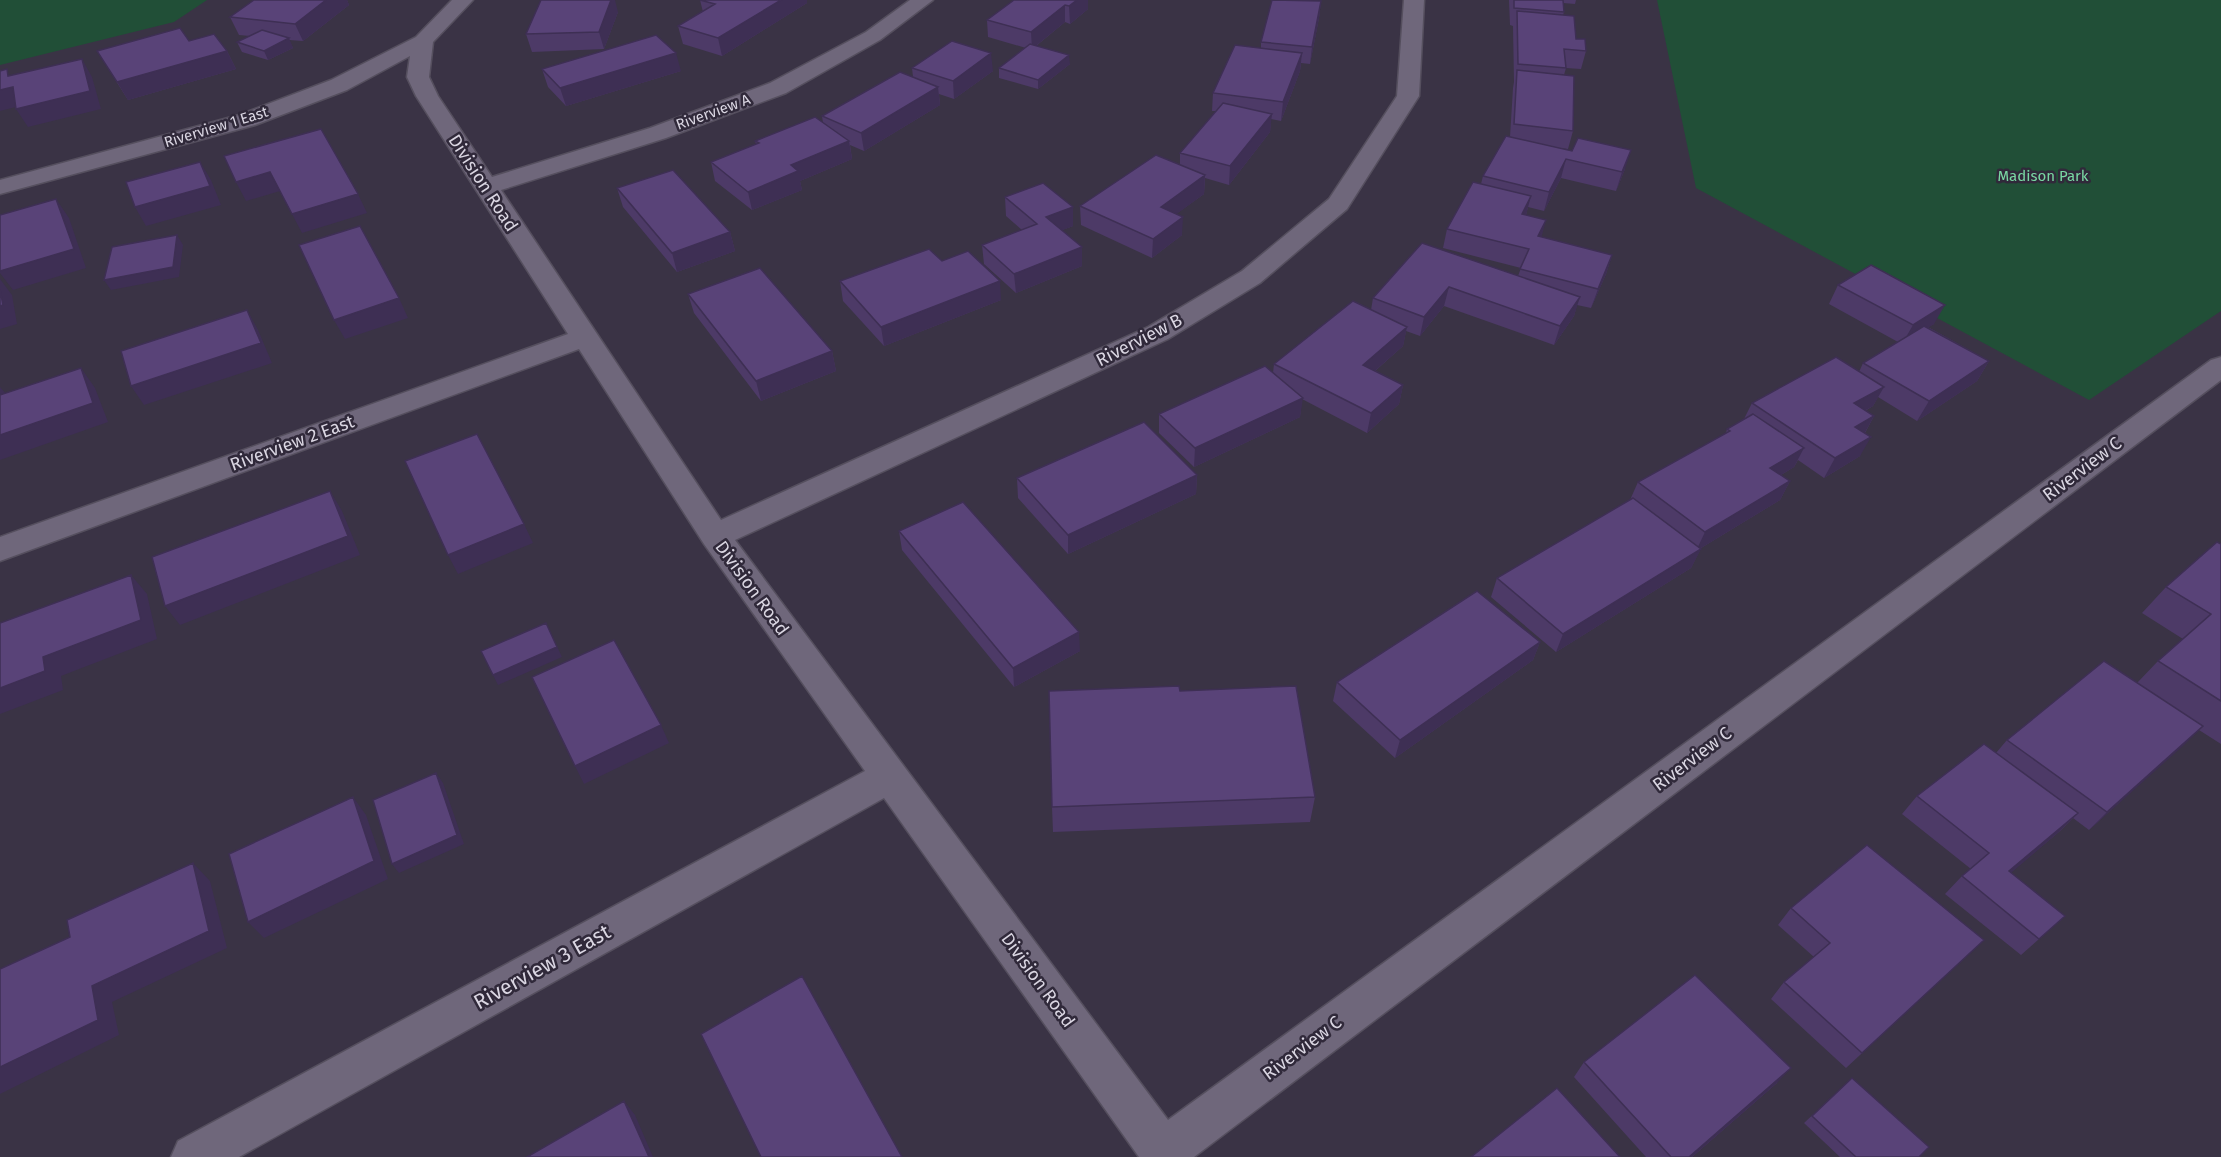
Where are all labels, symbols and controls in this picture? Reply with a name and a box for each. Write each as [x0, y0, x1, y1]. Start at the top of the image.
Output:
street label: Riverview A [673, 90, 753, 134]
street label: Riverview 1 East [162, 102, 271, 151]
street label: Division Road [443, 130, 523, 236]
park label: Madison Park [1997, 167, 2089, 185]
street label: Riverview B [1092, 309, 1186, 371]
street label: Riverview 2 East [227, 410, 358, 476]
street label: Riverview C [2038, 432, 2126, 506]
street label: Division Road [710, 536, 794, 640]
street label: Riverview C [1648, 722, 1736, 796]
street label: Riverview 3 East [469, 918, 615, 1015]
street label: Division Road [996, 928, 1080, 1032]
street label: Riverview C [1258, 1011, 1346, 1085]

